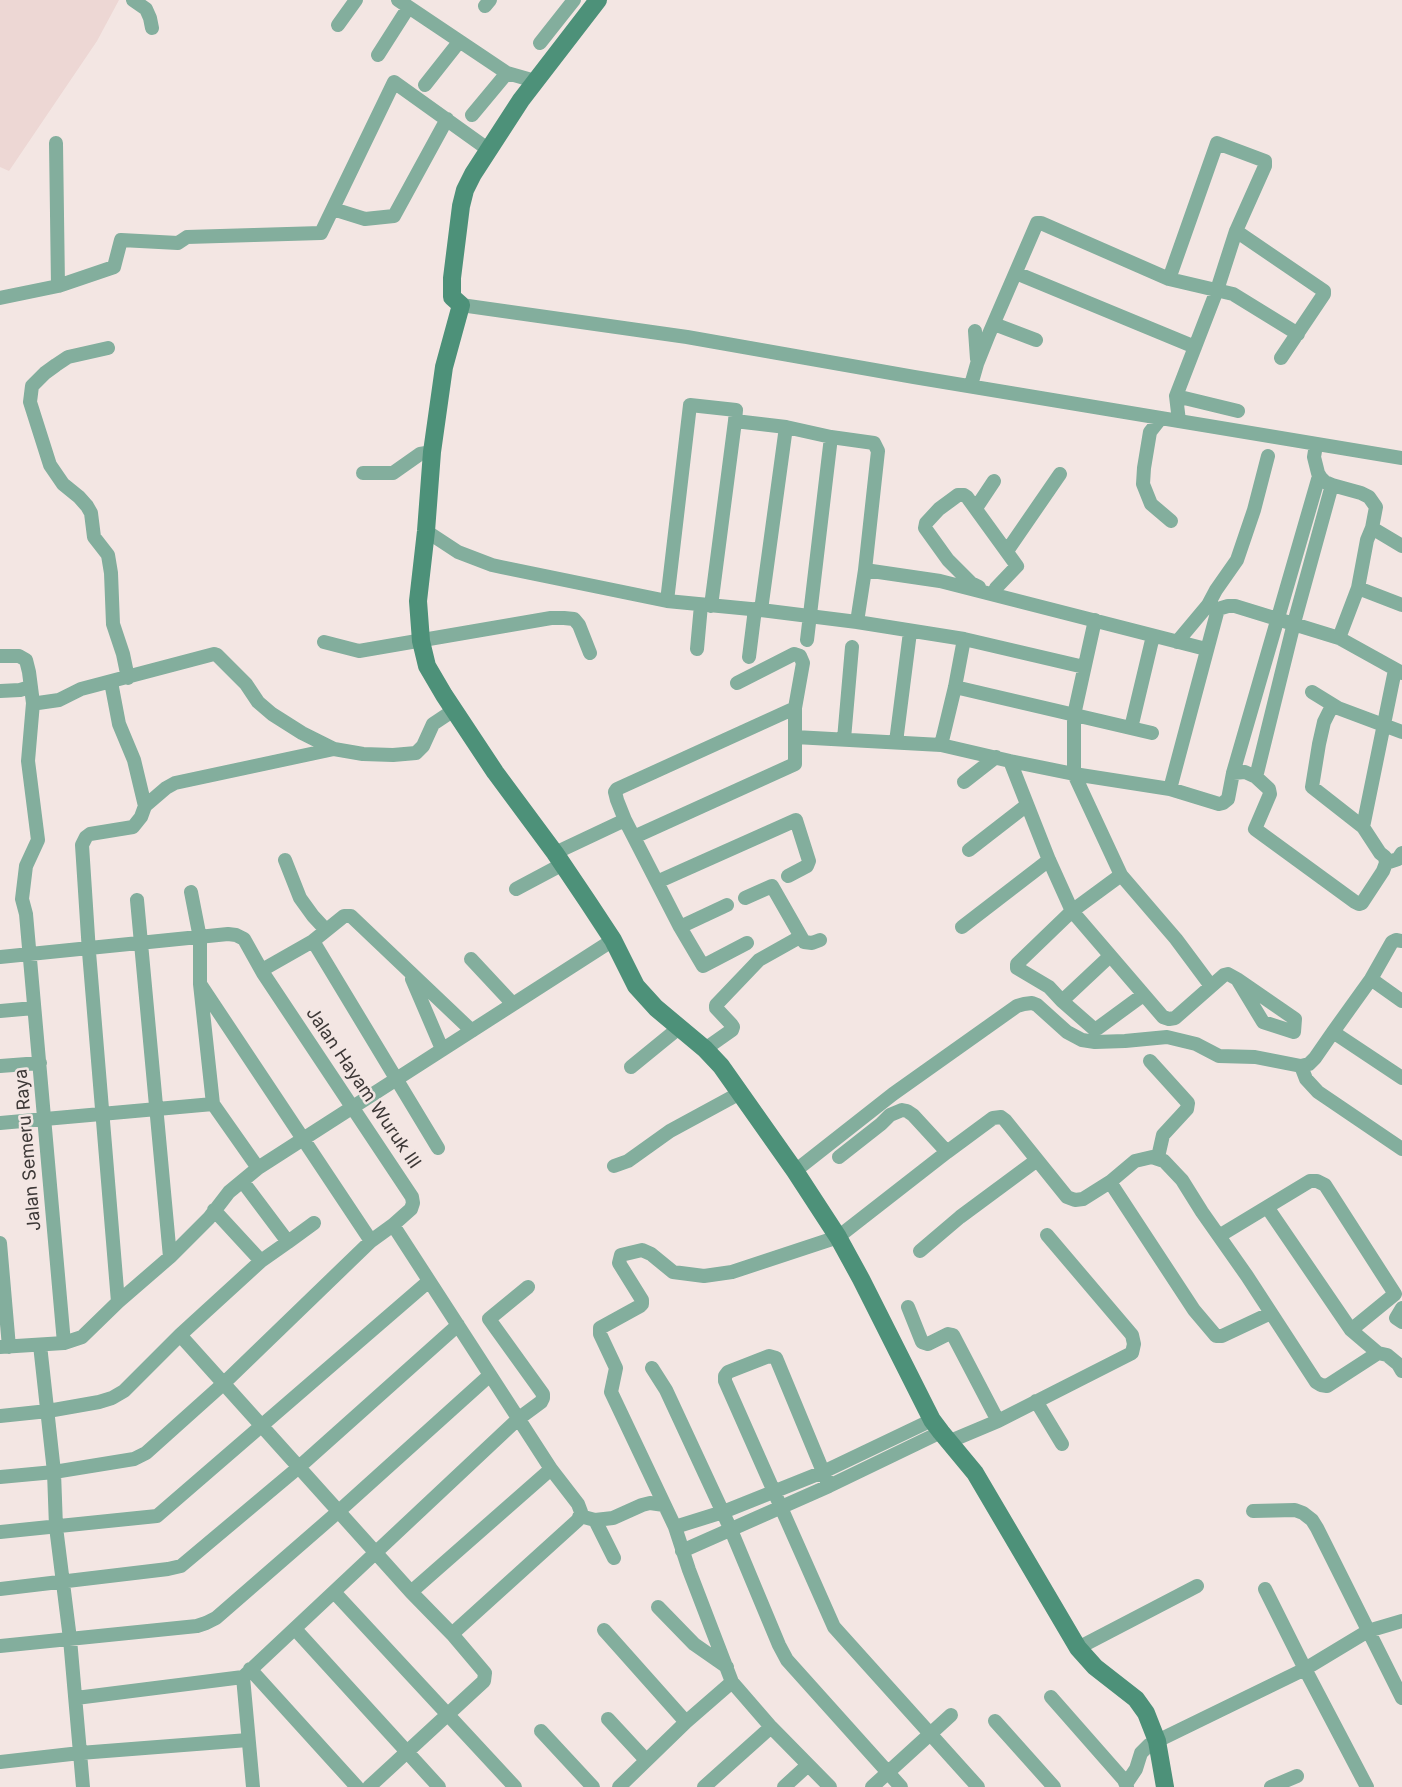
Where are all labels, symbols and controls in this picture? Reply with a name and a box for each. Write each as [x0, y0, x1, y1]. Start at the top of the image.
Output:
street label: Jalan Hayam Wuruk III [301, 1003, 425, 1173]
street label: Jalan Semeru Raya [10, 1068, 46, 1232]

